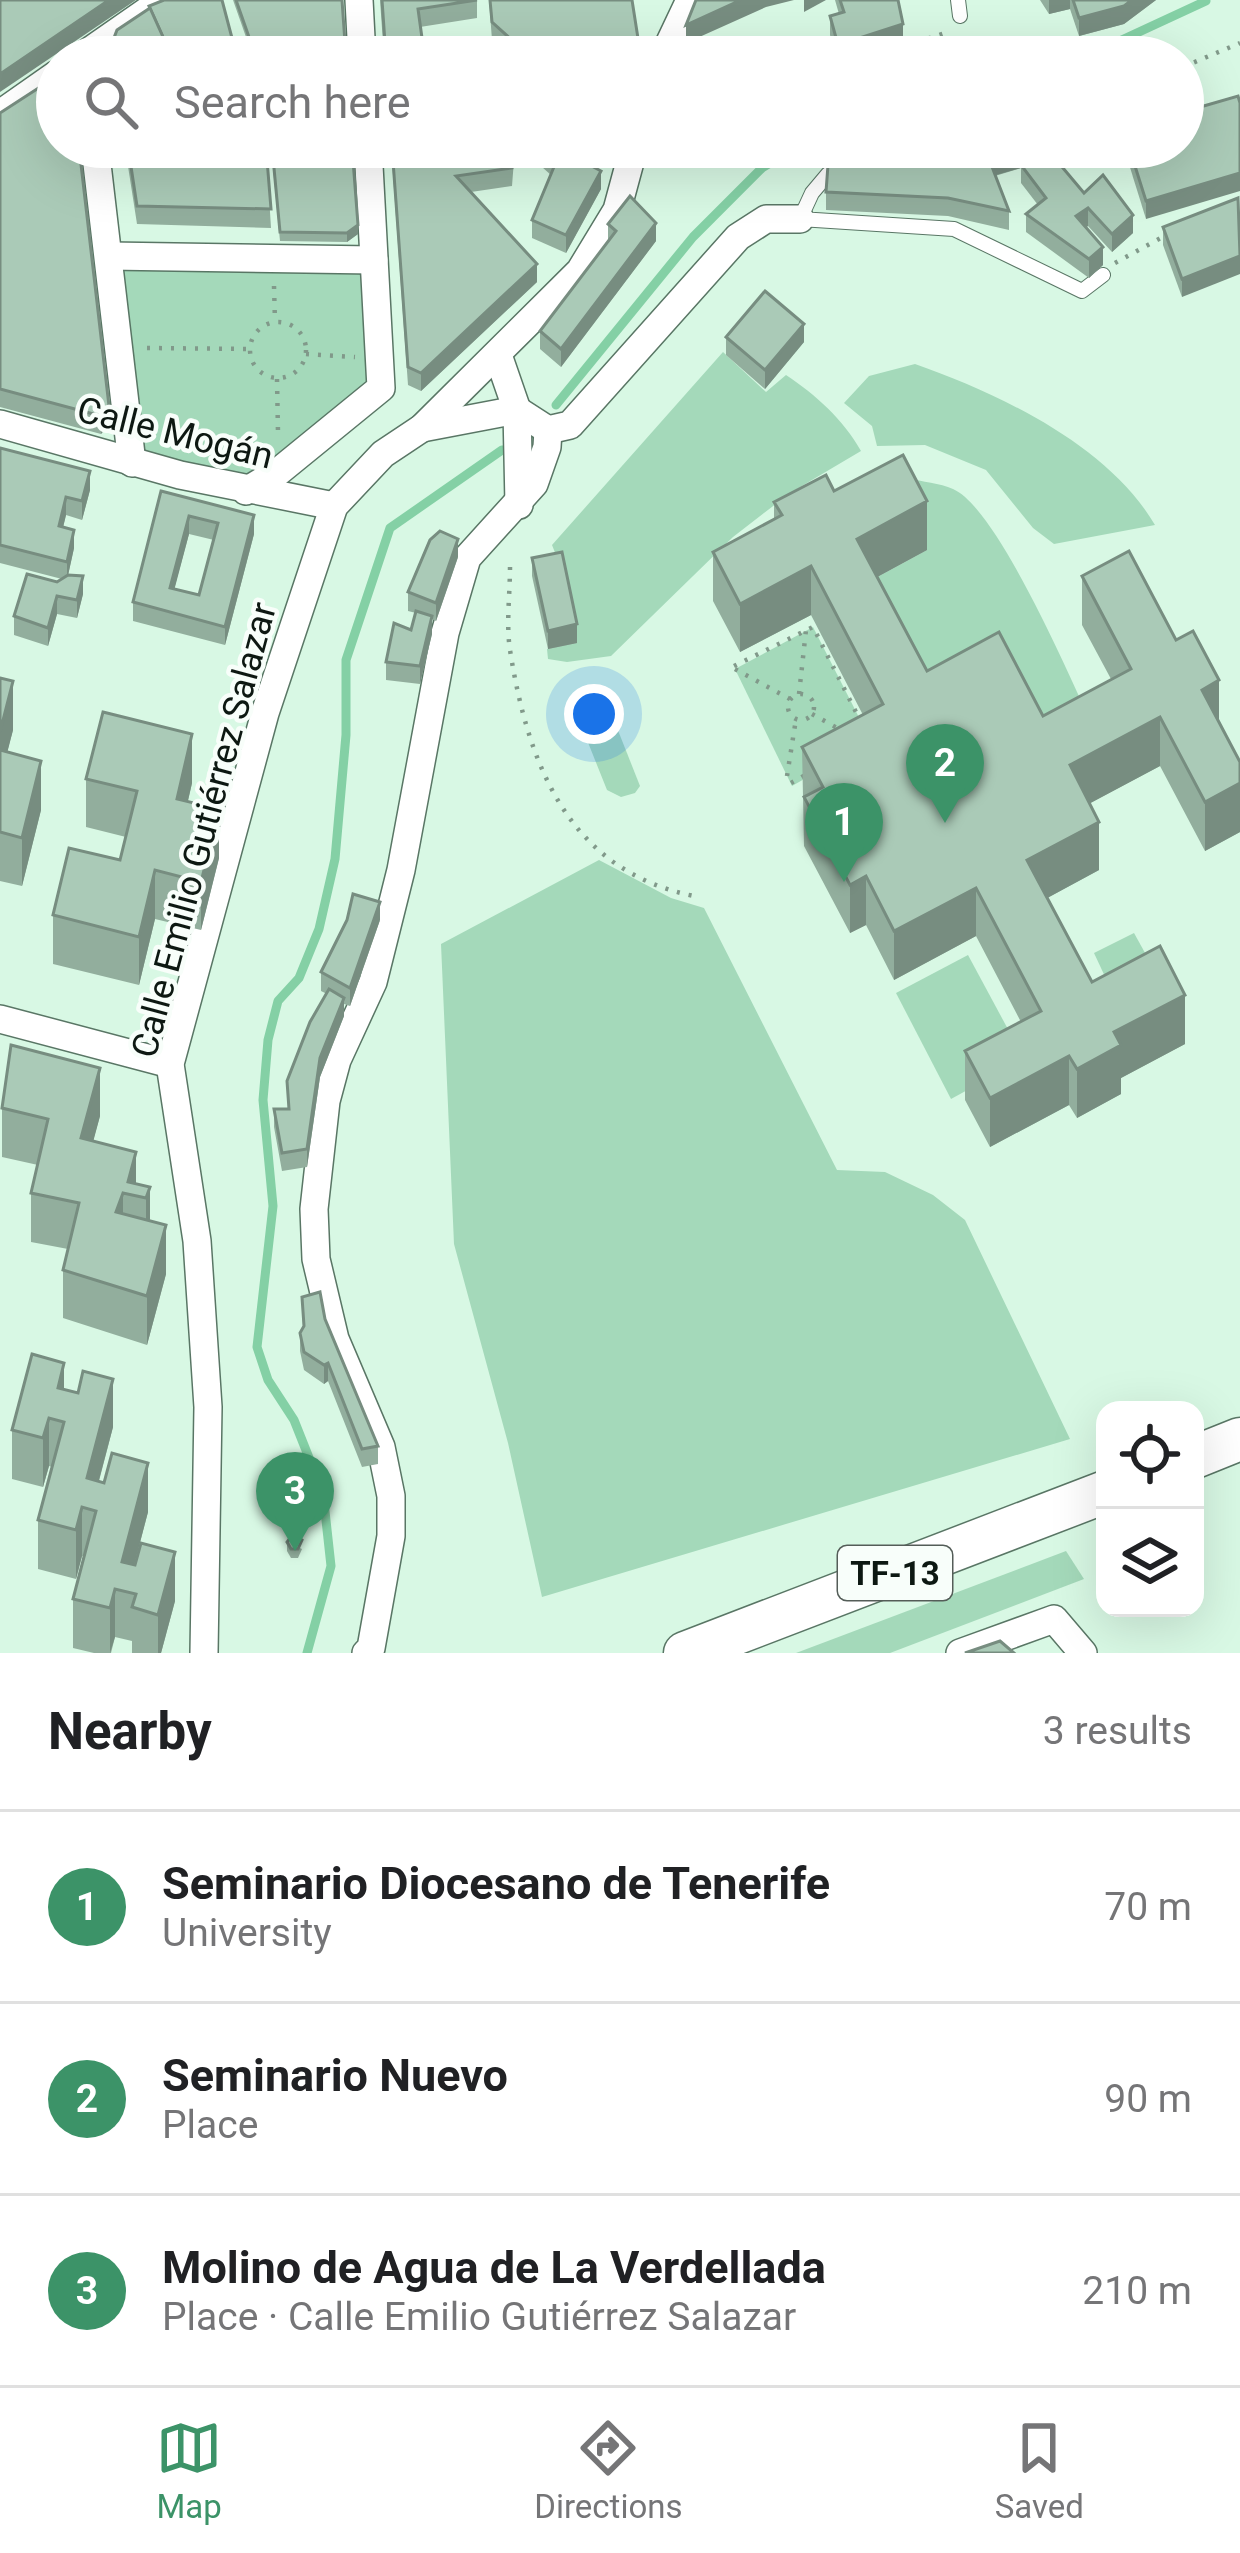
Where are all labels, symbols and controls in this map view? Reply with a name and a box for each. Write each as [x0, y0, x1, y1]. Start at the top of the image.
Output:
search box [36, 36, 1204, 168]
icon: search [78, 69, 144, 135]
text: Search here [174, 76, 411, 129]
street label: Calle Mogán [73, 388, 277, 478]
street label: Calle Emilio Gutiérrez Salazar [123, 598, 285, 1062]
your location [564, 684, 624, 744]
pin: 2 [906, 724, 984, 823]
pin: 1 [805, 783, 883, 882]
map controls [1096, 1401, 1204, 1617]
button: locate [1096, 1401, 1204, 1509]
pin: 3 [256, 1452, 334, 1551]
button: layers [1096, 1509, 1204, 1617]
road number: TF-13 [838, 1546, 952, 1600]
text: Nearby [48, 1702, 212, 1761]
text: 3 results [1043, 1708, 1192, 1754]
text: Seminario Diocesano de Tenerife [162, 1857, 830, 1910]
text: 1 [76, 1884, 98, 1930]
text: 70 m [1104, 1884, 1192, 1930]
text: University [162, 1910, 332, 1956]
text: Seminario Nuevo [162, 2049, 508, 2102]
text: 2 [76, 2076, 98, 2122]
text: 90 m [1104, 2076, 1192, 2122]
text: Place [162, 2102, 258, 2148]
text: Molino de Agua de La Verdellada [162, 2241, 826, 2294]
text: 3 [76, 2268, 98, 2314]
text: 210 m [1082, 2268, 1192, 2314]
text: Place · Calle Emilio Gutiérrez Salazar [162, 2294, 796, 2340]
tab: Map [156, 2415, 222, 2526]
tab: Directions [534, 2415, 683, 2526]
tab: Saved [995, 2415, 1084, 2526]

